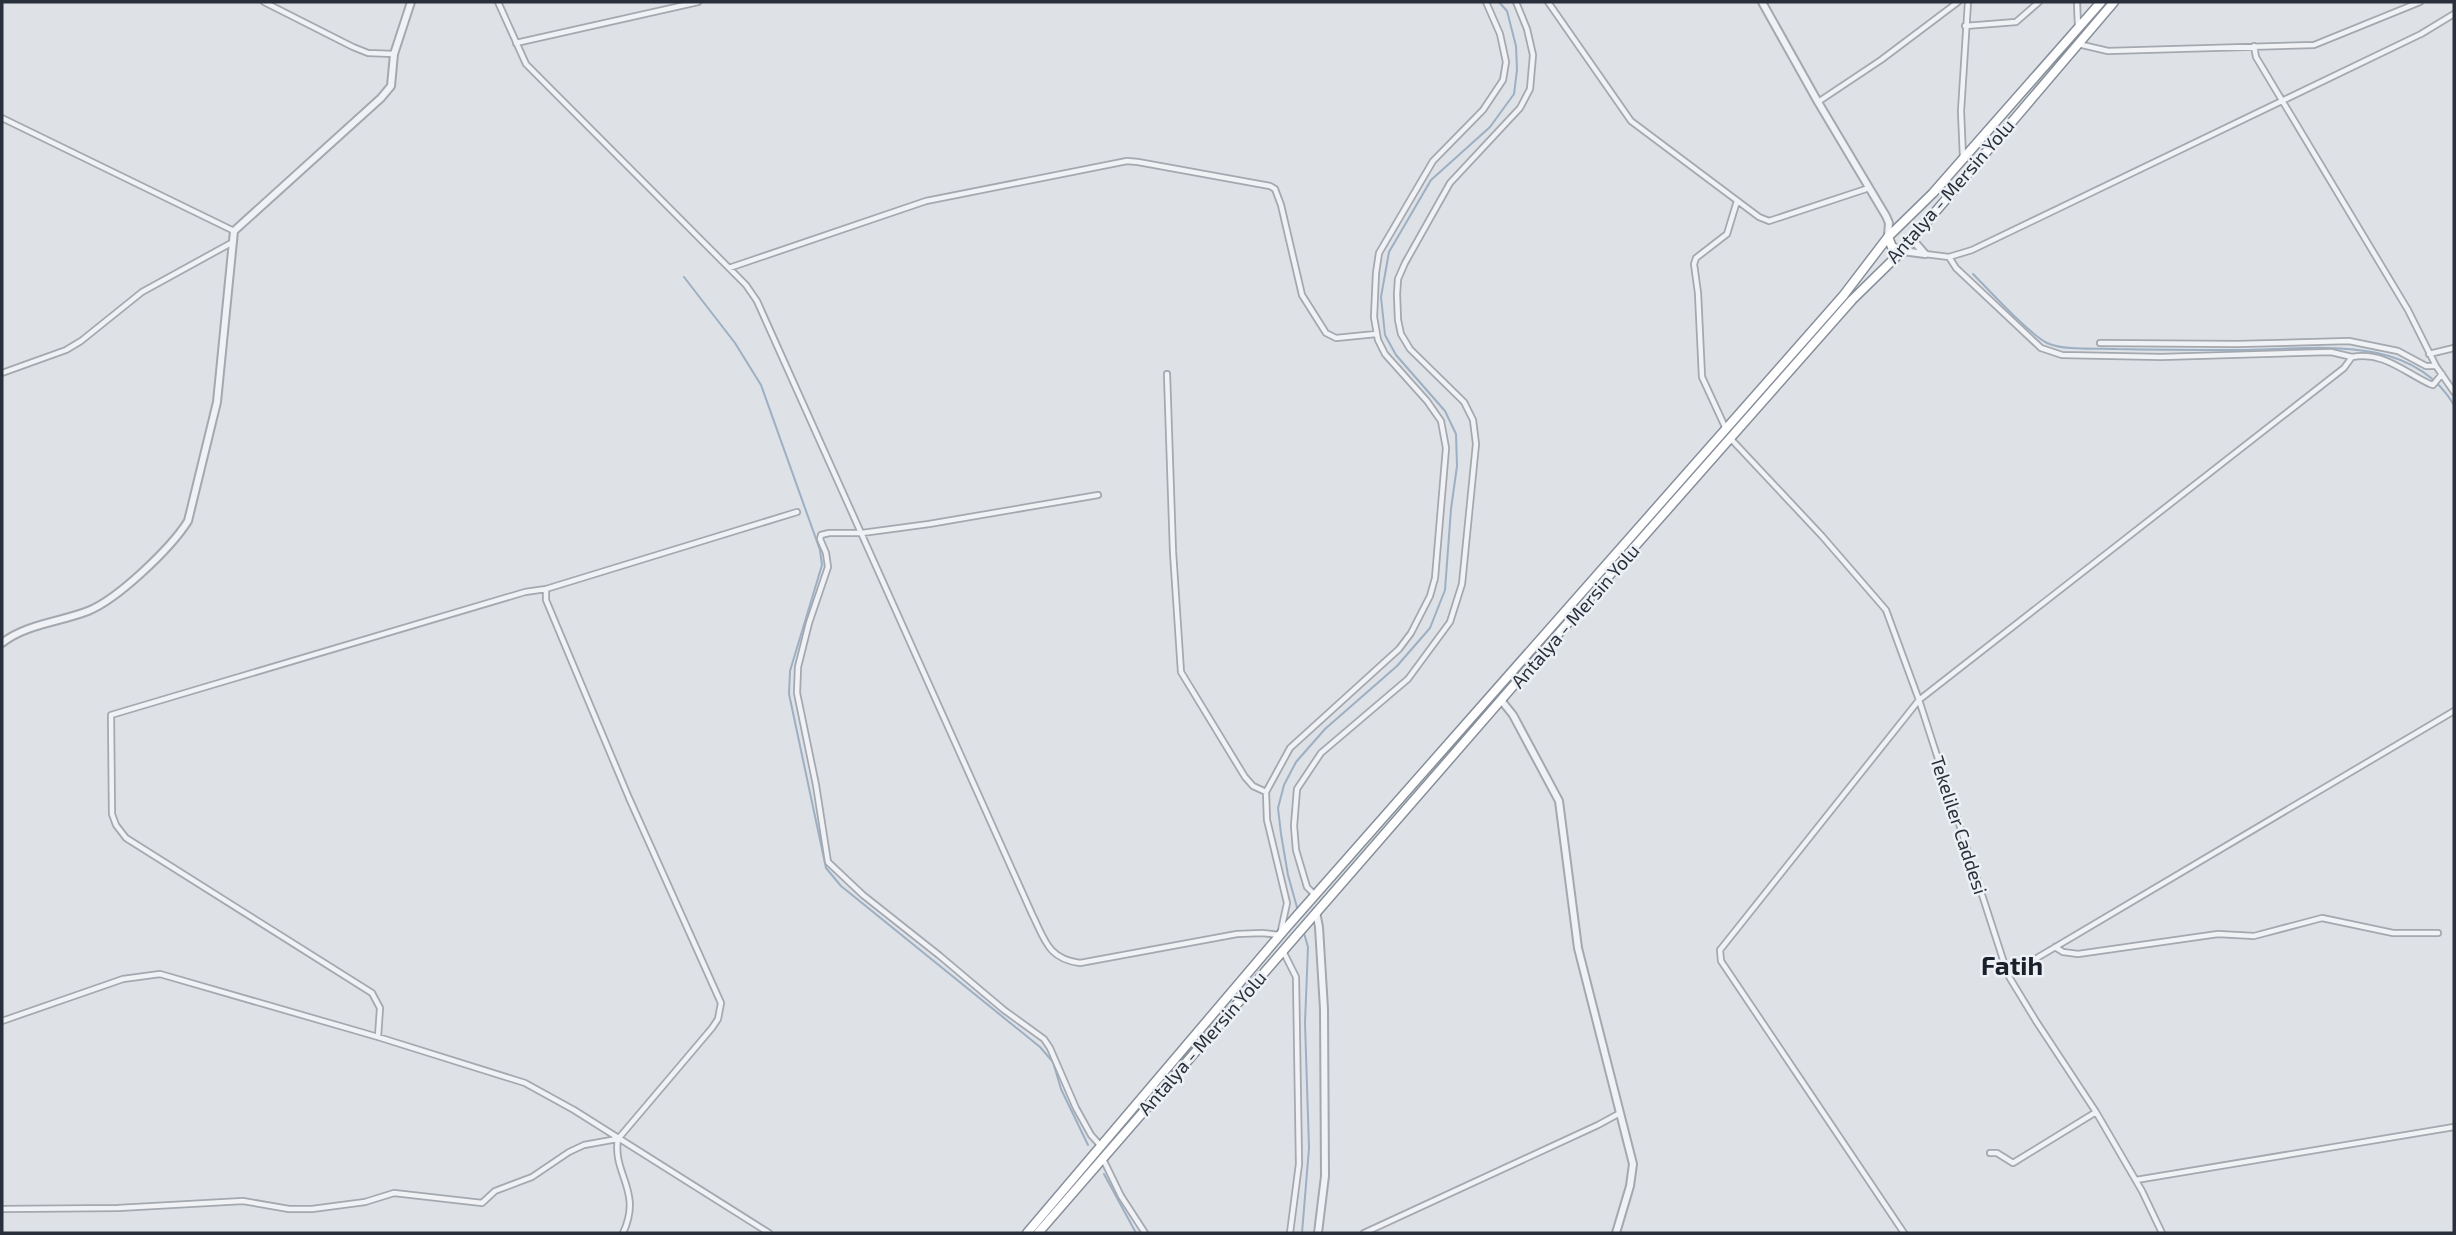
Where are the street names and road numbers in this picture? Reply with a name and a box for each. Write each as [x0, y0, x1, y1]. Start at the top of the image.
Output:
street label: Antalya - Mersin Yolu [1881, 114, 2019, 267]
street label: Antalya - Mersin Yolu [1506, 539, 1644, 692]
street label: Tekeliler Caddesi [1926, 753, 1993, 897]
street label: Antalya - Mersin Yolu [1133, 966, 1271, 1119]

